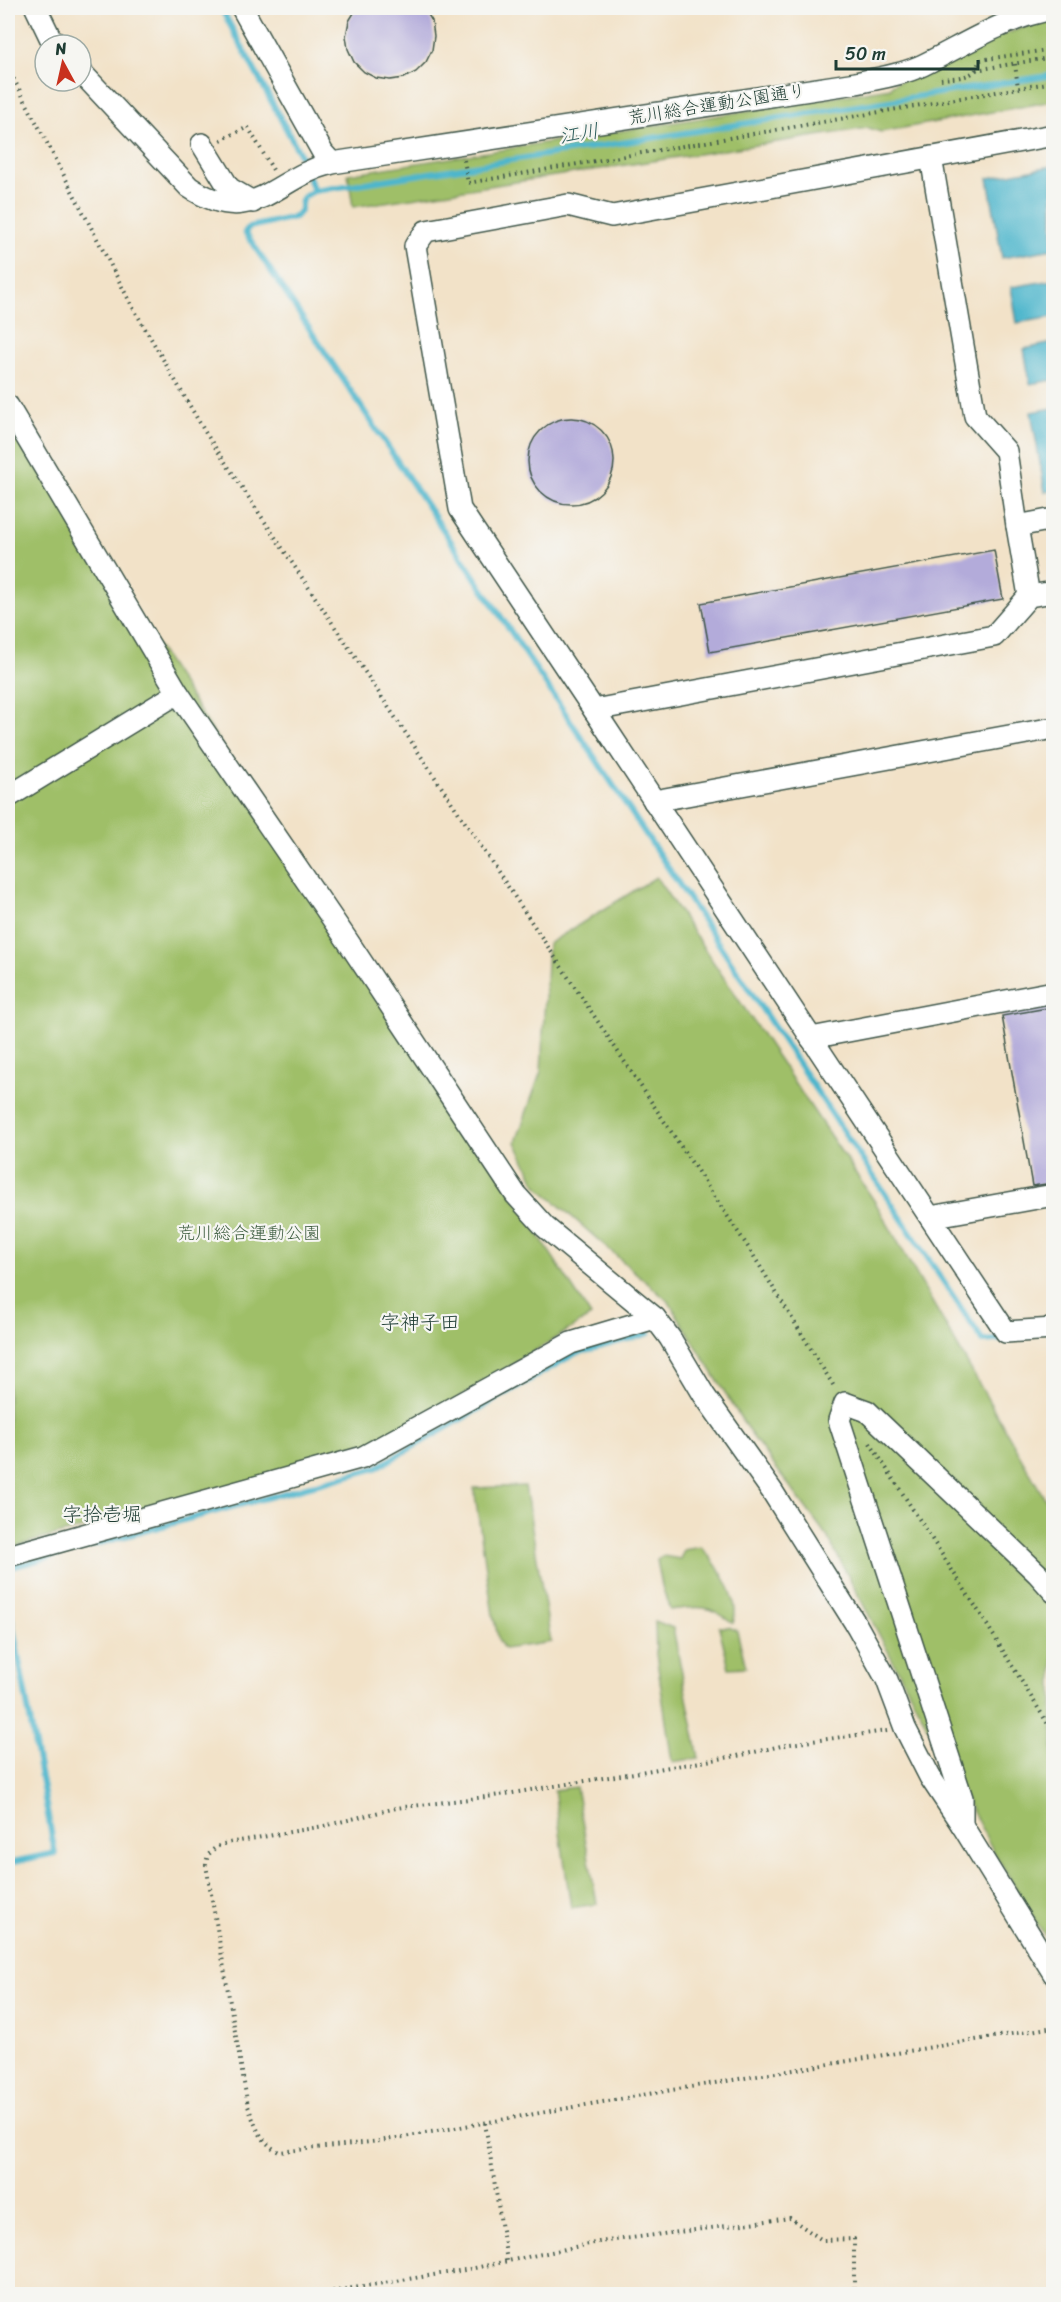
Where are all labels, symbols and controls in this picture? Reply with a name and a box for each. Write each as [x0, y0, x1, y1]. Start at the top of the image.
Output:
north arrow [33, 33, 93, 93]
text: N [52, 33, 69, 64]
scale bar [836, 33, 978, 71]
text: 50 m [845, 38, 886, 70]
street label: 荒川総合運動公園通り [626, 74, 808, 134]
water label: 江川 [557, 113, 602, 154]
park label: 荒川総合運動公園 [177, 1217, 321, 1249]
district label: 字神子田 [380, 1305, 460, 1340]
district label: 字拾壱堀 [62, 1497, 142, 1532]

